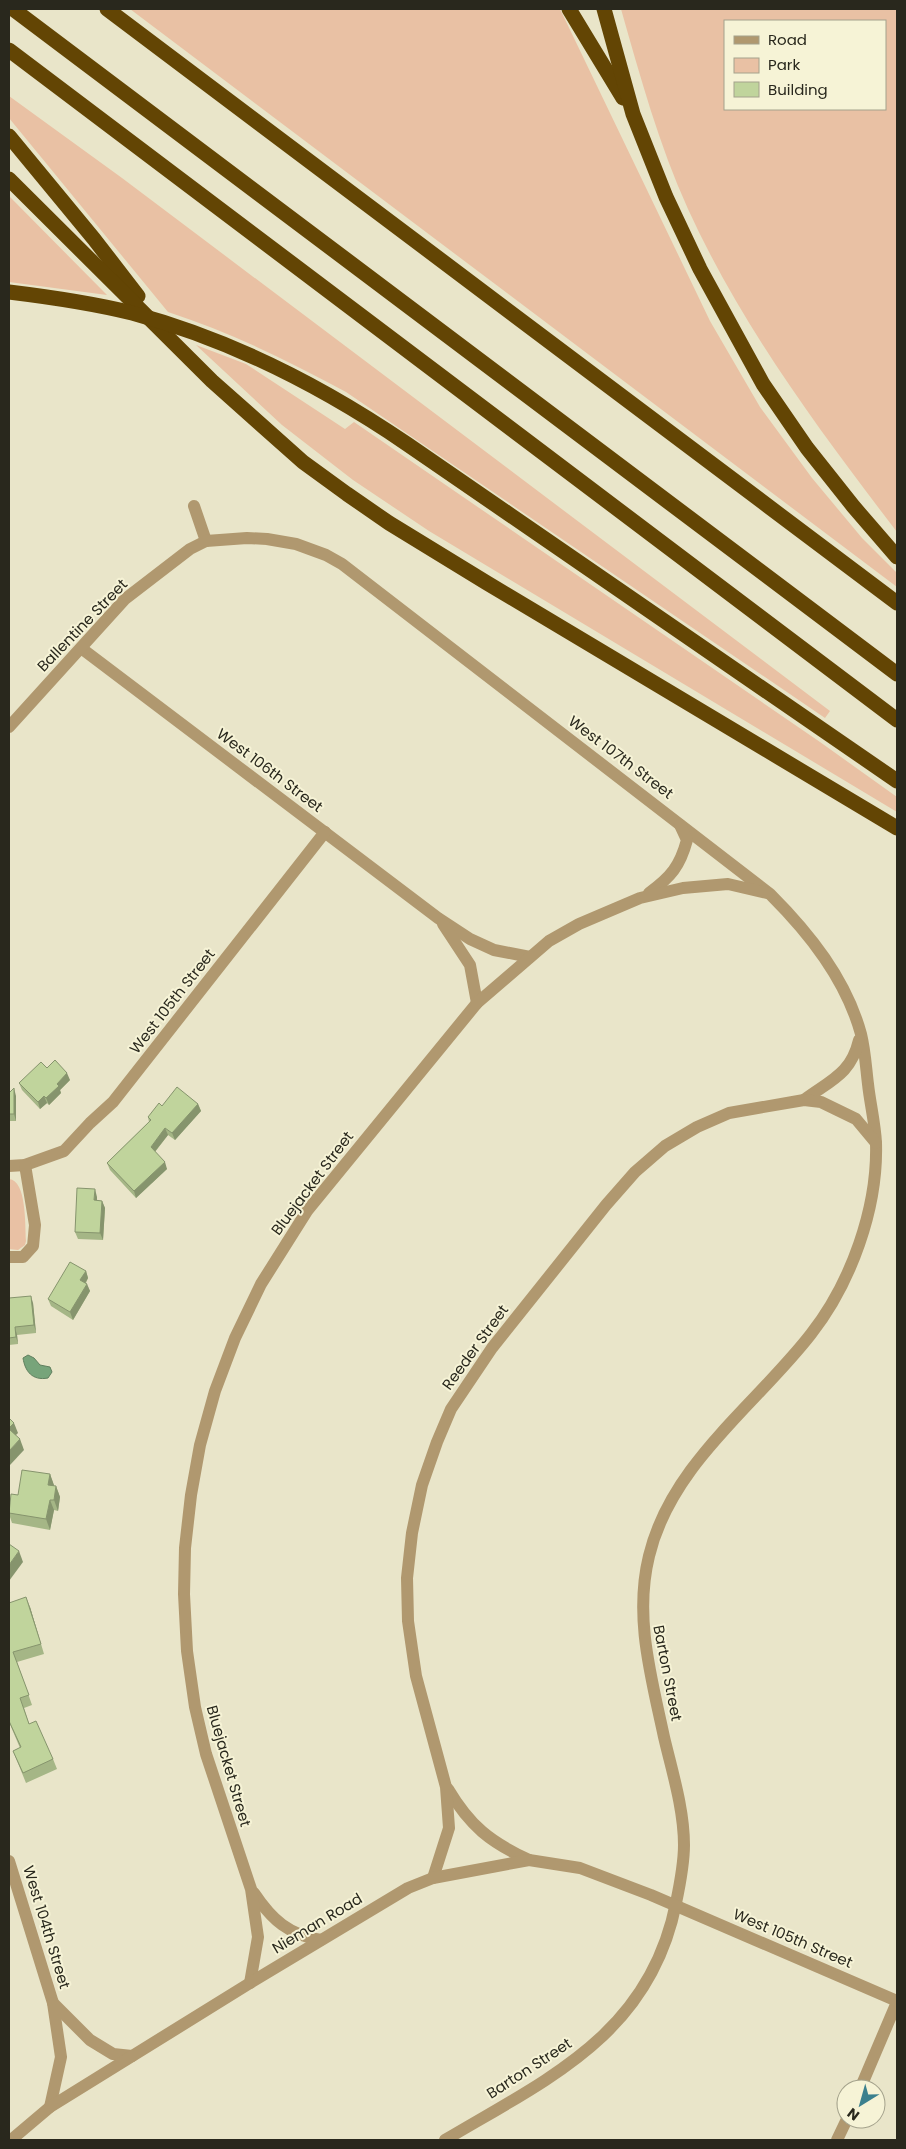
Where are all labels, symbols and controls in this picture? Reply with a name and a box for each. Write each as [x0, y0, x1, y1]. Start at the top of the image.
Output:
legend [724, 20, 886, 110]
text: Road [768, 29, 807, 50]
text: Park [768, 54, 800, 75]
text: Building [768, 79, 828, 100]
street label: Ballentine Street [32, 574, 132, 676]
street label: West 107th Street [564, 711, 678, 803]
street label: West 106th Street [213, 723, 327, 817]
street label: West 105th Street [124, 944, 220, 1058]
street label: Bluejacket Street [266, 1127, 358, 1239]
street label: Reeder Street [437, 1300, 513, 1394]
street label: Barton Street [648, 1623, 688, 1723]
street label: Bluejacket Street [202, 1703, 256, 1829]
street label: West 104th Street [18, 1863, 76, 1991]
street label: Nieman Road [268, 1888, 366, 1958]
street label: West 105th Street [730, 1903, 856, 1973]
street label: Barton Street [482, 2033, 576, 2103]
north arrow [836, 2079, 886, 2129]
text: N [843, 2103, 863, 2126]

